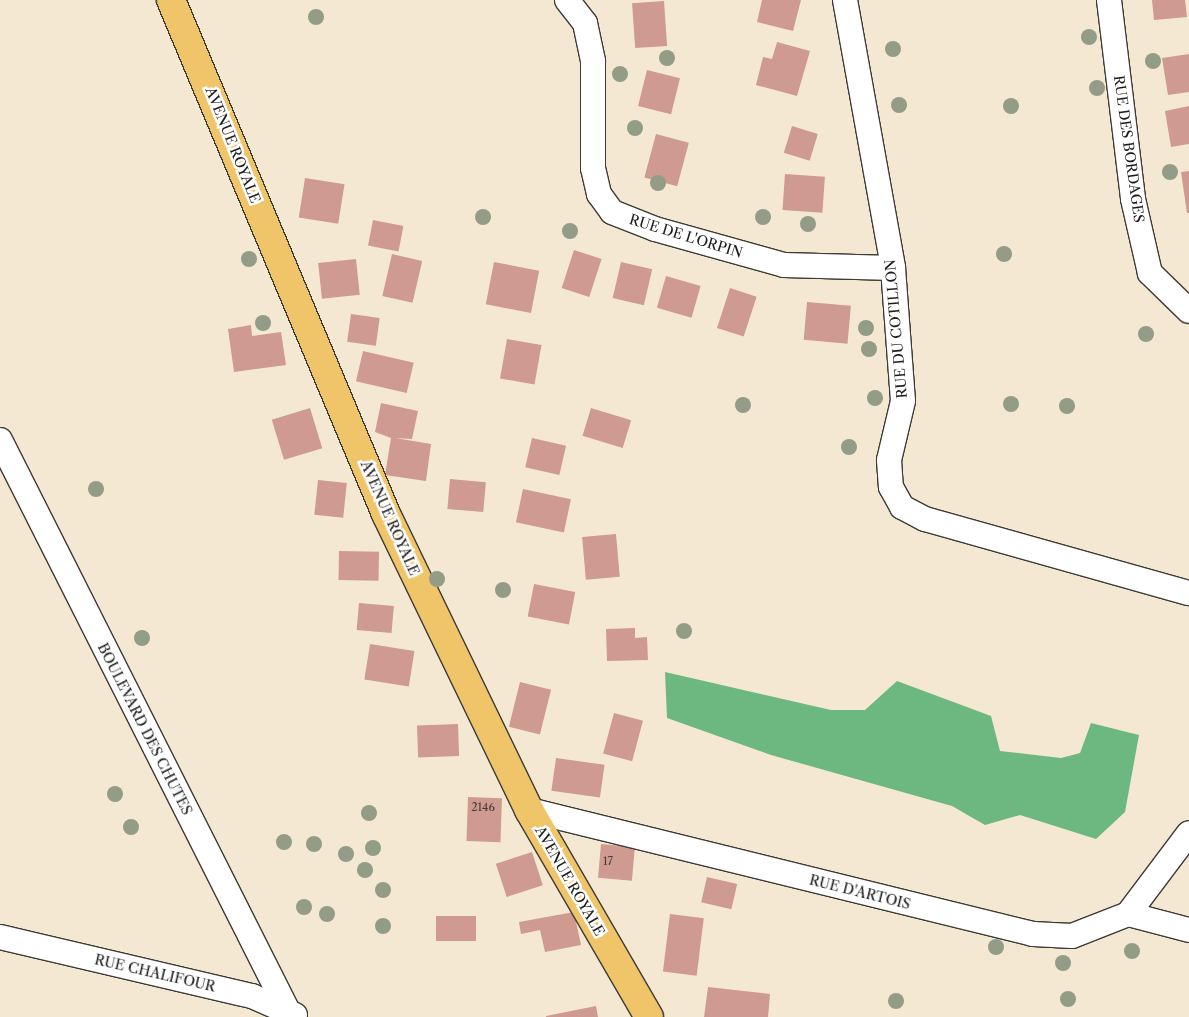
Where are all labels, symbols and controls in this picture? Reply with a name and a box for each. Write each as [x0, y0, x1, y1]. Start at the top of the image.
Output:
street label: RUE DES BORDAGES [1110, 74, 1148, 224]
street label: AVENUE ROYALE [202, 84, 264, 206]
street label: RUE DE L'ORPIN [627, 211, 745, 261]
street label: RUE DU COTILLON [882, 259, 910, 399]
street label: AVENUE ROYALE [357, 458, 423, 578]
street label: BOULEVARD DES CHUTES [94, 640, 196, 818]
house number: 2146 [471, 800, 495, 814]
street label: AVENUE ROYALE [532, 823, 608, 939]
house number: 17 [603, 854, 613, 868]
street label: RUE D'ARTOIS [808, 871, 912, 913]
street label: RUE CHALIFOUR [93, 951, 217, 995]

